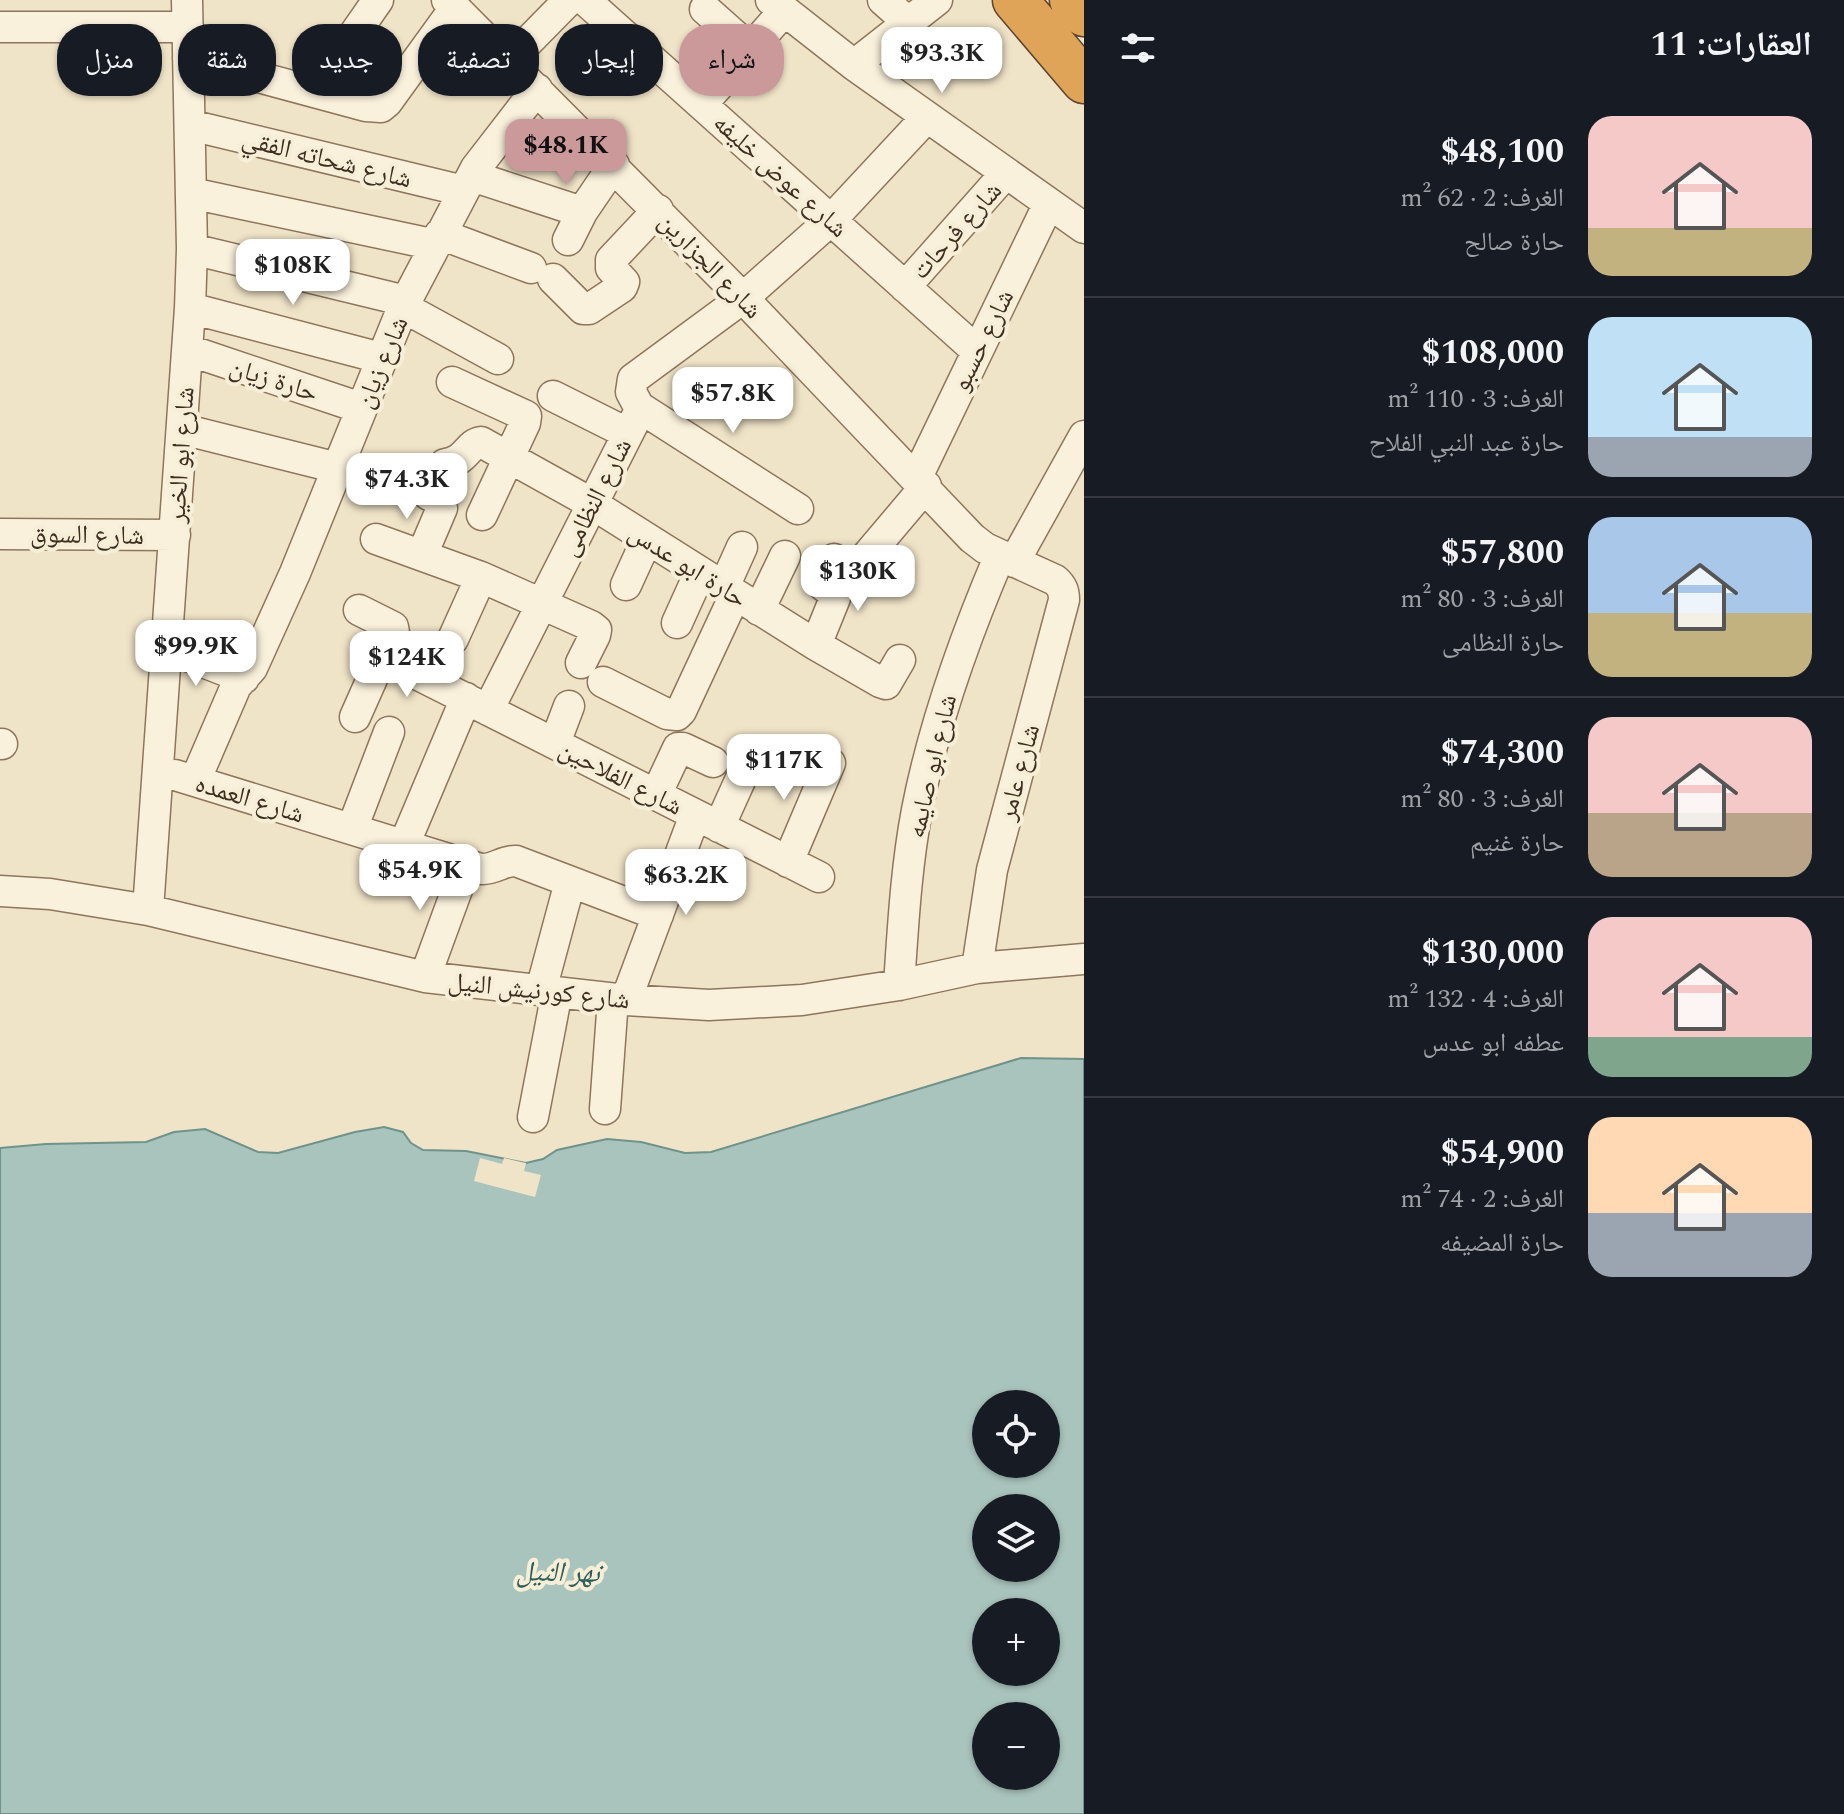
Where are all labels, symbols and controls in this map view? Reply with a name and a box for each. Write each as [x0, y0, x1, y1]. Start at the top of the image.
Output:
text: العقارات: 11 [1650, 19, 1812, 71]
chip: منزل [57, 24, 162, 96]
chip: شقة [178, 24, 276, 96]
chip: جديد [292, 24, 402, 96]
chip: تصفية [418, 24, 539, 96]
chip: إيجار [555, 24, 663, 96]
chip: شراء [679, 24, 784, 96]
icon: filters [1116, 26, 1160, 70]
pin: $93.3K [877, 27, 1007, 95]
text: $93.3K [899, 33, 985, 73]
street label: شارع عوض خليفه [704, 104, 857, 248]
street label: شارع شحاته الفقي [238, 119, 416, 199]
pin: $48.1K [501, 119, 631, 187]
text: $48.1K [523, 125, 609, 165]
text: $48,100 [1440, 126, 1564, 178]
icon: home [1652, 148, 1748, 244]
street label: شارع فرحات [902, 172, 1012, 289]
text: الغرف: 2 · 62 m² [1400, 178, 1564, 218]
street label: شارع الجزارين [649, 203, 772, 328]
text: حارة صالح [1464, 222, 1564, 262]
pin: $108K [237, 239, 349, 307]
text: $108K [254, 245, 332, 285]
street label: شارع حسبو [941, 282, 1025, 398]
street label: شارع زيان [345, 310, 419, 415]
text: $108,000 [1421, 327, 1564, 379]
street label: حارة زيان [224, 347, 323, 413]
icon: home [1652, 349, 1748, 445]
pin: $57.8K [668, 367, 798, 435]
text: $57.8K [690, 373, 776, 413]
text: الغرف: 3 · 110 m² [1387, 379, 1564, 419]
street label: شارع ابو الخير [156, 385, 206, 526]
text: حارة عبد النبي الفلاح [1369, 423, 1564, 463]
street label: شارع النظامى [549, 431, 643, 564]
pin: $74.3K [342, 453, 472, 521]
text: $74.3K [364, 459, 450, 499]
street label: حارة ابو عدس [620, 513, 755, 618]
street label: شارع السوق [30, 514, 144, 556]
text: $57,800 [1440, 527, 1564, 579]
pin: $130K [802, 545, 914, 613]
icon: home [1652, 549, 1748, 645]
text: $130K [819, 551, 897, 591]
text: الغرف: 3 · 80 m² [1400, 579, 1564, 619]
pin: $99.9K [131, 620, 261, 688]
text: حارة النظامى [1442, 623, 1564, 663]
text: $99.9K [153, 626, 239, 666]
pin: $124K [351, 631, 463, 699]
text: $124K [368, 637, 446, 677]
street label: شارع ابو صايمه [896, 690, 968, 842]
street label: شارع عامر [987, 720, 1051, 826]
text: $74,300 [1440, 727, 1564, 779]
street label: شارع الفلاحين [551, 730, 690, 826]
pin: $117K [728, 734, 840, 802]
text: $117K [745, 740, 823, 780]
icon: home [1652, 749, 1748, 845]
street label: شارع العمده [190, 763, 309, 834]
text: الغرف: 3 · 80 m² [1400, 779, 1564, 819]
text: حارة غنيم [1470, 823, 1564, 863]
pin: $54.9K [355, 844, 485, 912]
pin: $63.2K [621, 849, 751, 917]
text: $54.9K [377, 850, 463, 890]
text: $63.2K [643, 855, 729, 895]
text: $130,000 [1421, 927, 1564, 979]
icon: home [1652, 949, 1748, 1045]
street label: شارع كورنيش النيل [446, 962, 632, 1020]
text: الغرف: 4 · 132 m² [1387, 979, 1564, 1019]
text: عطفه ابو عدس [1422, 1023, 1564, 1063]
text: $54,900 [1440, 1127, 1564, 1179]
icon: home [1652, 1149, 1748, 1245]
text: الغرف: 2 · 74 m² [1400, 1179, 1564, 1219]
text: حارة المضيفه [1440, 1223, 1564, 1263]
map controls [972, 1390, 1060, 1790]
button: locate [972, 1390, 1060, 1478]
button: layers [972, 1494, 1060, 1582]
water label: نهر النيل [516, 1550, 604, 1595]
button: + [972, 1598, 1060, 1686]
button: − [972, 1702, 1060, 1790]

